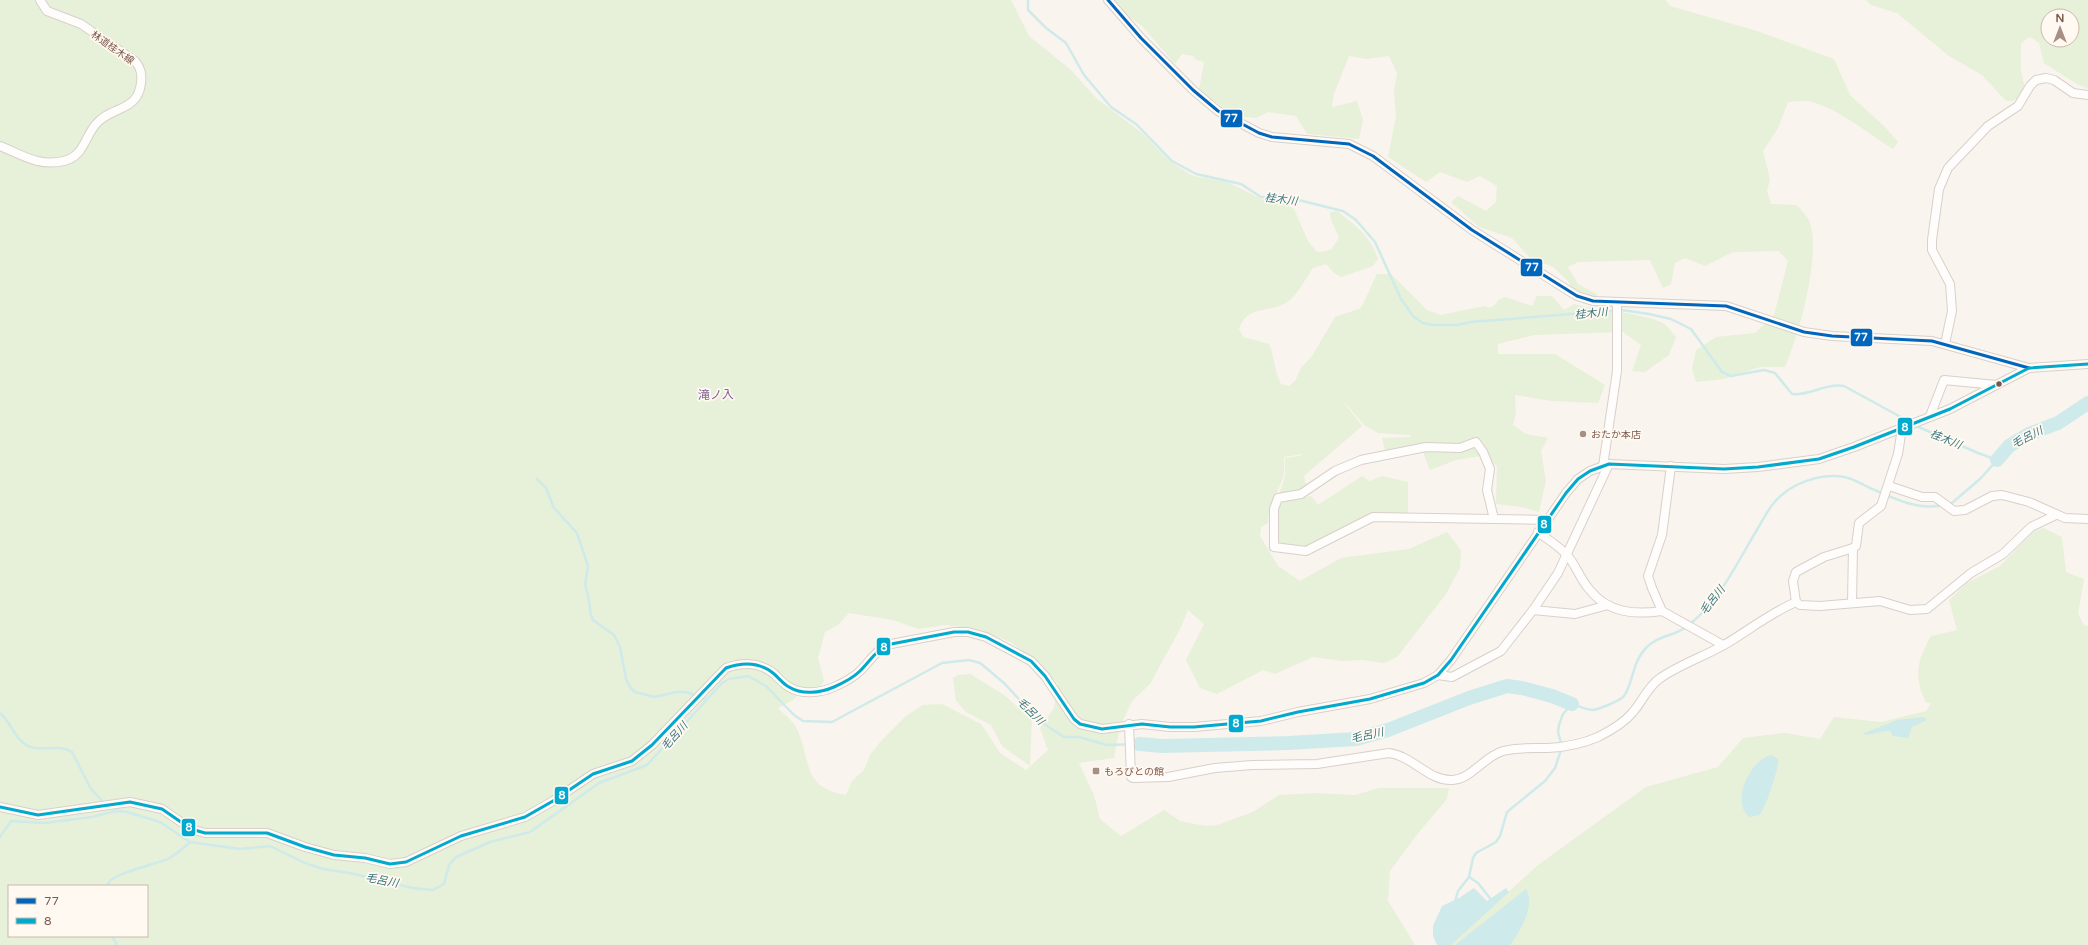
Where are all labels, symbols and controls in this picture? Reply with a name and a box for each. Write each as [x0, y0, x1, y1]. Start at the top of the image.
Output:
north arrow [2040, 8, 2080, 48]
text: N [2056, 12, 2064, 25]
street label: 林道桂木線 [89, 29, 136, 67]
line badge: 77 [1220, 109, 1243, 128]
text: 77 [1224, 112, 1238, 125]
water label: 桂木川 [1264, 191, 1299, 208]
line badge: 77 [1520, 258, 1543, 277]
text: 77 [1525, 261, 1539, 274]
water label: 桂木川 [1574, 305, 1609, 321]
line badge: 77 [1850, 328, 1873, 347]
text: 77 [1854, 331, 1868, 344]
unlabelled marker [1994, 379, 2004, 389]
district label: 滝ノ入 [698, 388, 734, 402]
line badge: 8 [1897, 417, 1913, 436]
text: 8 [1902, 421, 1909, 434]
water label: 毛呂川 [2010, 424, 2046, 451]
water label: 桂木川 [1928, 427, 1964, 452]
marker: おたか本店 [1578, 429, 1588, 439]
place label: おたか本店 [1591, 429, 1641, 441]
line badge: 8 [1537, 515, 1552, 534]
text: 8 [1541, 518, 1548, 531]
water label: 毛呂川 [1697, 583, 1728, 617]
line badge: 8 [876, 637, 891, 656]
text: 8 [881, 641, 888, 654]
water label: 毛呂川 [1014, 695, 1048, 728]
line badge: 8 [1228, 714, 1244, 733]
text: 8 [1233, 717, 1240, 730]
water label: 毛呂川 [659, 719, 691, 753]
water label: 毛呂川 [1350, 725, 1386, 745]
marker: もろびとの館 [1091, 766, 1101, 776]
place label: もろびとの館 [1104, 766, 1164, 778]
line badge: 8 [554, 786, 569, 805]
text: 8 [559, 789, 566, 802]
line badge: 8 [181, 818, 196, 837]
text: 8 [186, 821, 193, 834]
water label: 毛呂川 [364, 871, 400, 890]
legend [8, 885, 148, 937]
text: 77 [44, 894, 59, 908]
text: 8 [44, 914, 52, 928]

